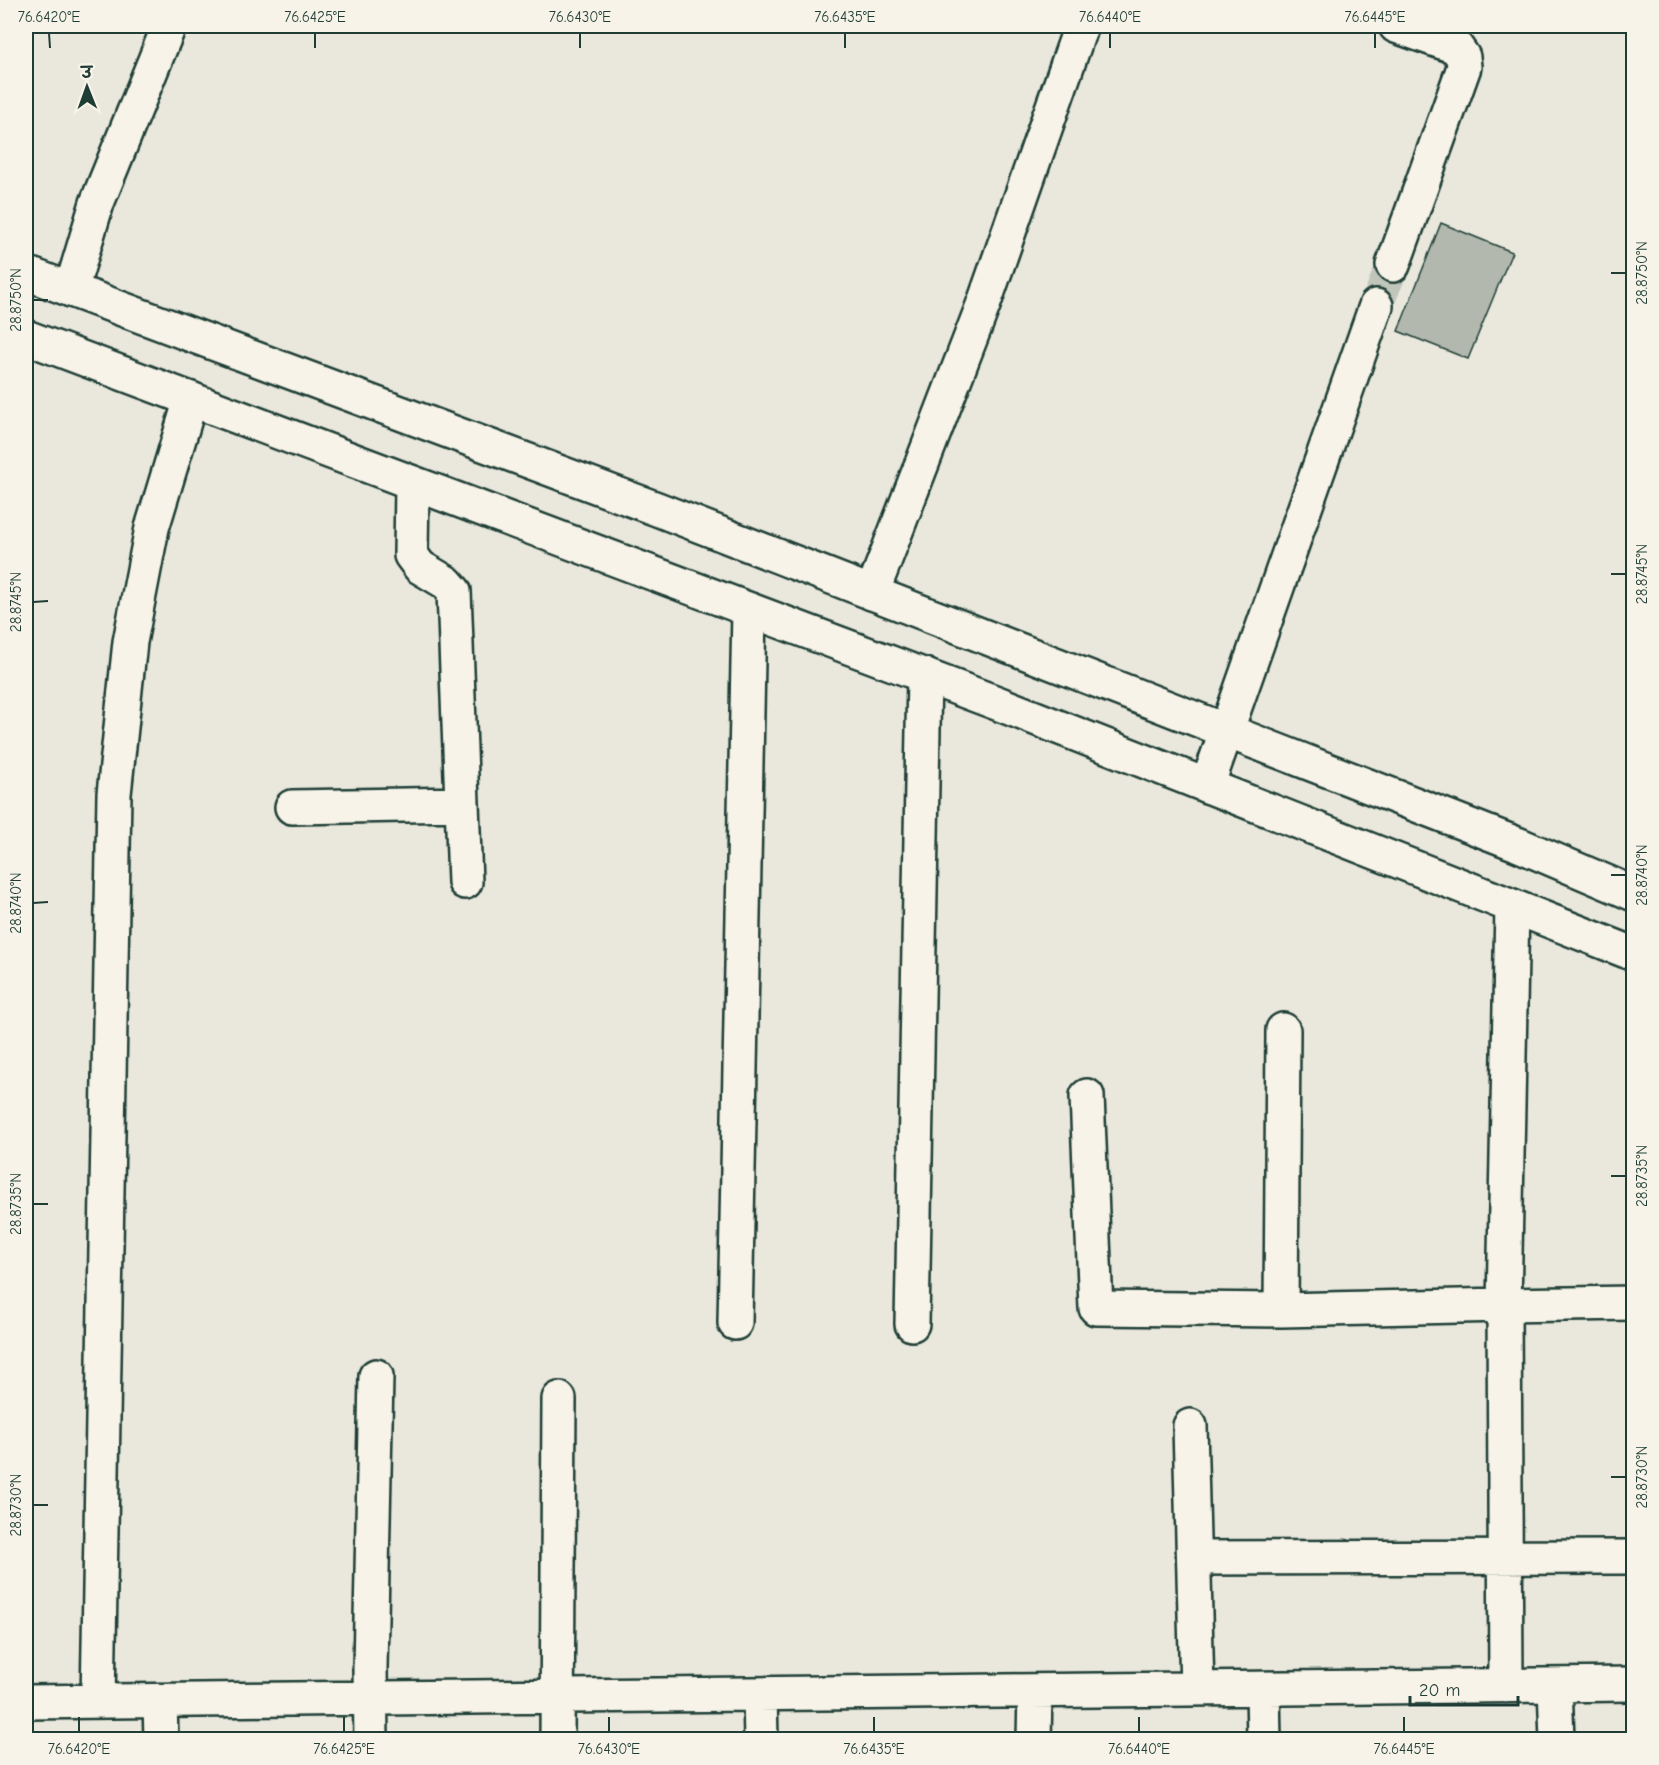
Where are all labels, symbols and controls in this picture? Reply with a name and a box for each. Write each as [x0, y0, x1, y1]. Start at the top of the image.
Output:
text: 76.6420°E [18, 8, 80, 26]
text: 76.6425°E [284, 8, 346, 26]
text: 76.6430°E [549, 8, 611, 26]
text: 76.6435°E [814, 8, 876, 26]
text: 76.6440°E [1079, 8, 1141, 26]
text: 76.6445°E [1345, 8, 1405, 26]
north arrow [57, 57, 117, 117]
text: उ [79, 64, 94, 82]
text: 28.8750°N [1633, 241, 1651, 305]
text: 28.8750°N [7, 268, 25, 332]
text: 28.8745°N [1633, 544, 1651, 604]
text: 28.8745°N [7, 572, 25, 632]
text: 28.8740°N [1633, 844, 1651, 906]
text: 28.8740°N [7, 872, 25, 934]
text: 28.8735°N [1633, 1145, 1651, 1207]
text: 28.8735°N [7, 1173, 25, 1235]
text: 28.8730°N [1633, 1446, 1651, 1509]
text: 28.8730°N [7, 1474, 25, 1537]
scale bar [1410, 1669, 1518, 1707]
text: 20 m [1419, 1680, 1460, 1701]
text: 76.6420°E [48, 1740, 110, 1758]
text: 76.6425°E [313, 1740, 375, 1758]
text: 76.6430°E [578, 1740, 640, 1758]
text: 76.6435°E [843, 1740, 905, 1758]
text: 76.6440°E [1108, 1740, 1170, 1758]
text: 76.6445°E [1374, 1740, 1434, 1758]

